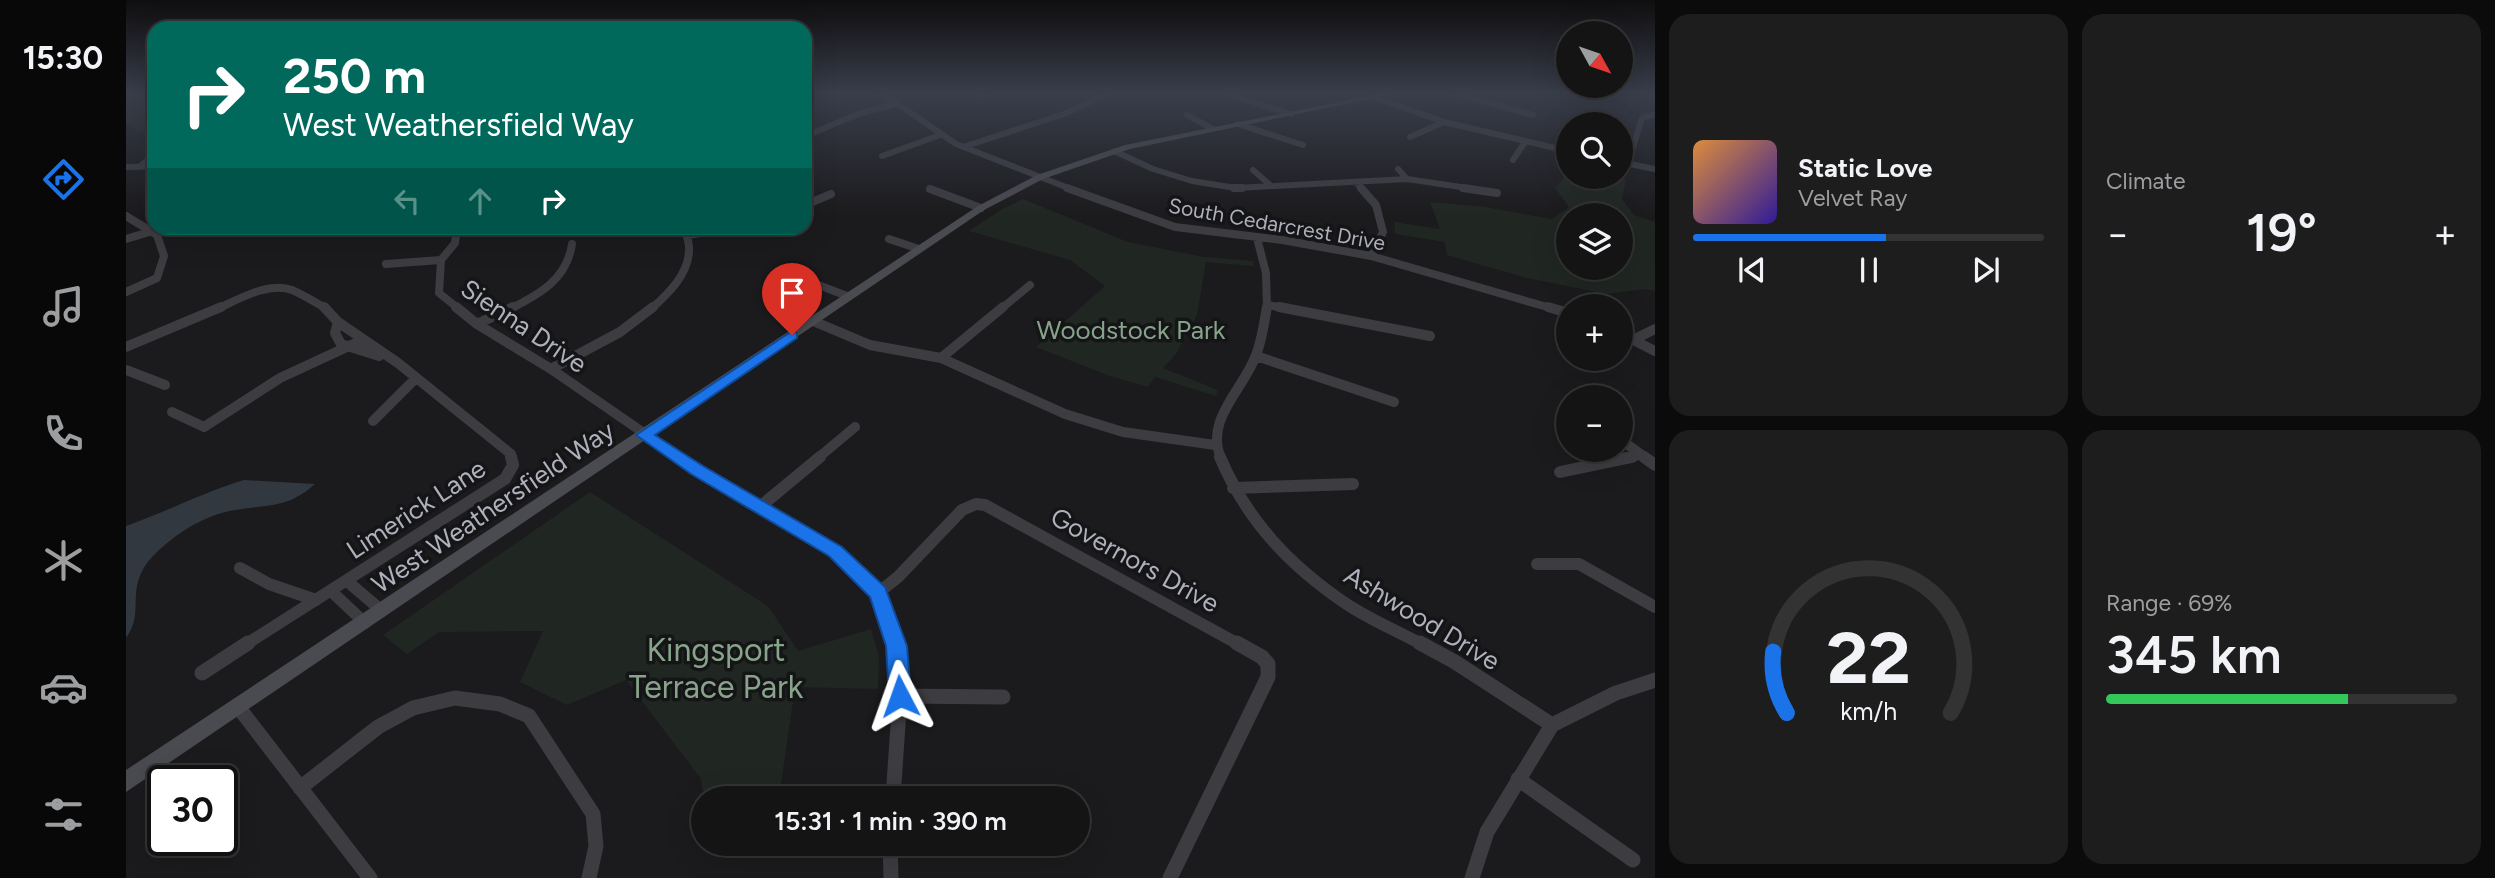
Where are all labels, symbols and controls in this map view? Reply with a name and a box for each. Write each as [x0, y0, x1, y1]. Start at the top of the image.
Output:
north arrow [1556, 21, 1633, 98]
map controls [1556, 21, 1633, 462]
text: 15:30 [23, 39, 103, 77]
text: 250 m [283, 46, 426, 105]
icon: right [168, 49, 259, 140]
text: West Weathersfield Way [283, 106, 634, 144]
button: search [1556, 112, 1633, 189]
text: Static Love [1798, 152, 1932, 184]
icon: directions [39, 155, 88, 204]
text: Climate [2106, 167, 2185, 195]
icon: left [388, 182, 426, 220]
icon: ahead [461, 182, 499, 220]
icon: right [534, 182, 572, 220]
text: Velvet Ray [1798, 184, 1907, 212]
street label: South Cedarcrest Drive [1167, 193, 1387, 255]
text: 19° [2246, 202, 2317, 264]
button: layers [1556, 203, 1633, 280]
text: − [2106, 211, 2130, 257]
text: + [2433, 211, 2457, 257]
icon: previous [1733, 251, 1771, 289]
icon: pause [1850, 251, 1888, 289]
icon: next [1967, 251, 2005, 289]
pin [762, 263, 822, 335]
street label: Sienna Drive [455, 272, 593, 380]
icon: arrive [773, 274, 811, 312]
icon: music [39, 282, 88, 331]
button: + [1556, 294, 1633, 371]
park label: Woodstock Park [1037, 314, 1226, 346]
button: − [1556, 385, 1633, 462]
icon: phone [39, 409, 88, 458]
street label: West Weathersfield Way [366, 414, 620, 600]
street label: Limerick Lane [340, 452, 492, 566]
street label: Governors Drive [1045, 500, 1225, 620]
icon: climate [39, 536, 88, 585]
street label: Ashwood Drive [1338, 559, 1506, 677]
text: Range · 69% [2106, 589, 2232, 617]
text: 22 [1826, 614, 1911, 701]
text: 345 km [2106, 624, 2282, 686]
park label: Kingsport Terrace Park [629, 631, 804, 706]
position arrow [863, 659, 937, 733]
icon: car [39, 663, 88, 712]
text: km/h [1840, 696, 1897, 726]
speed limit sign: 30 [147, 765, 238, 856]
icon: filters [39, 790, 88, 839]
text: 15:31 · 1 min · 390 m [774, 805, 1007, 837]

